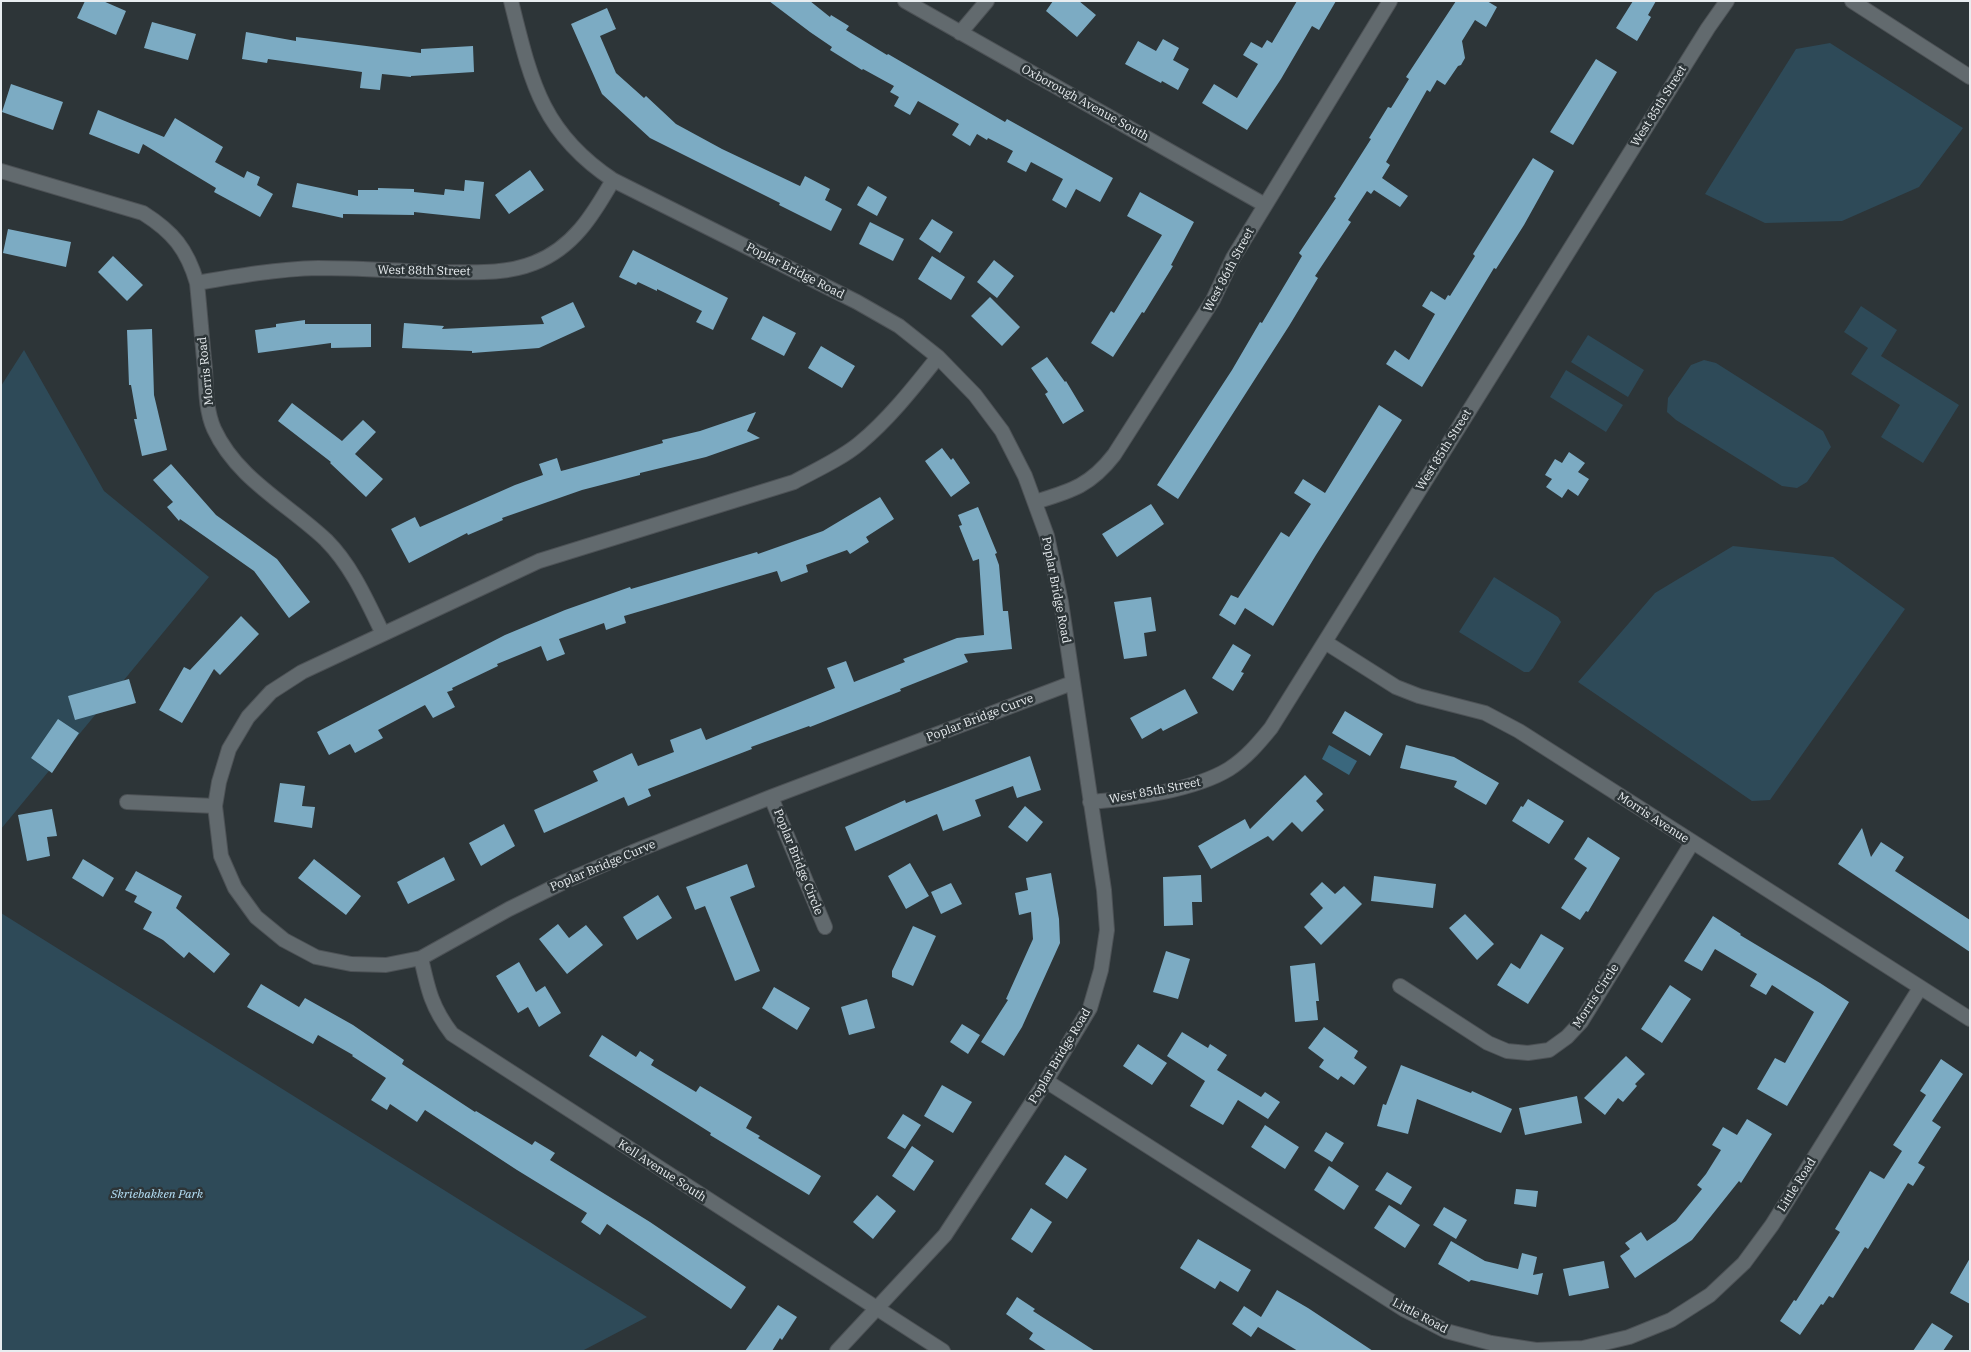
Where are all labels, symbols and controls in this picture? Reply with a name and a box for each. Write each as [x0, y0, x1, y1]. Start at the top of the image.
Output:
street label: Oxborough Avenue South [1019, 62, 1151, 144]
street label: West 85th Street [1628, 63, 1690, 149]
street label: West 86th Street [1201, 226, 1257, 314]
street label: Poplar Bridge Road [743, 240, 847, 302]
street label: West 88th Street [377, 263, 471, 279]
street label: Morris Road [195, 336, 217, 406]
street label: West 85th Street [1413, 407, 1475, 493]
street label: Poplar Bridge Road [1039, 535, 1073, 645]
street label: Poplar Bridge Curve [925, 691, 1035, 745]
street label: West 85th Street [1108, 775, 1202, 807]
street label: Morris Avenue [1614, 790, 1692, 846]
street label: Poplar Bridge Circle [770, 807, 826, 917]
street label: Poplar Bridge Curve [548, 837, 658, 895]
street label: Morris Circle [1570, 961, 1622, 1031]
street label: Poplar Bridge Road [1026, 1006, 1094, 1106]
street label: Kell Avenue South [615, 1137, 709, 1205]
street label: Little Road [1775, 1155, 1819, 1215]
park label: Skriebakken Park [111, 1188, 203, 1202]
street label: Little Road [1390, 1295, 1450, 1337]

